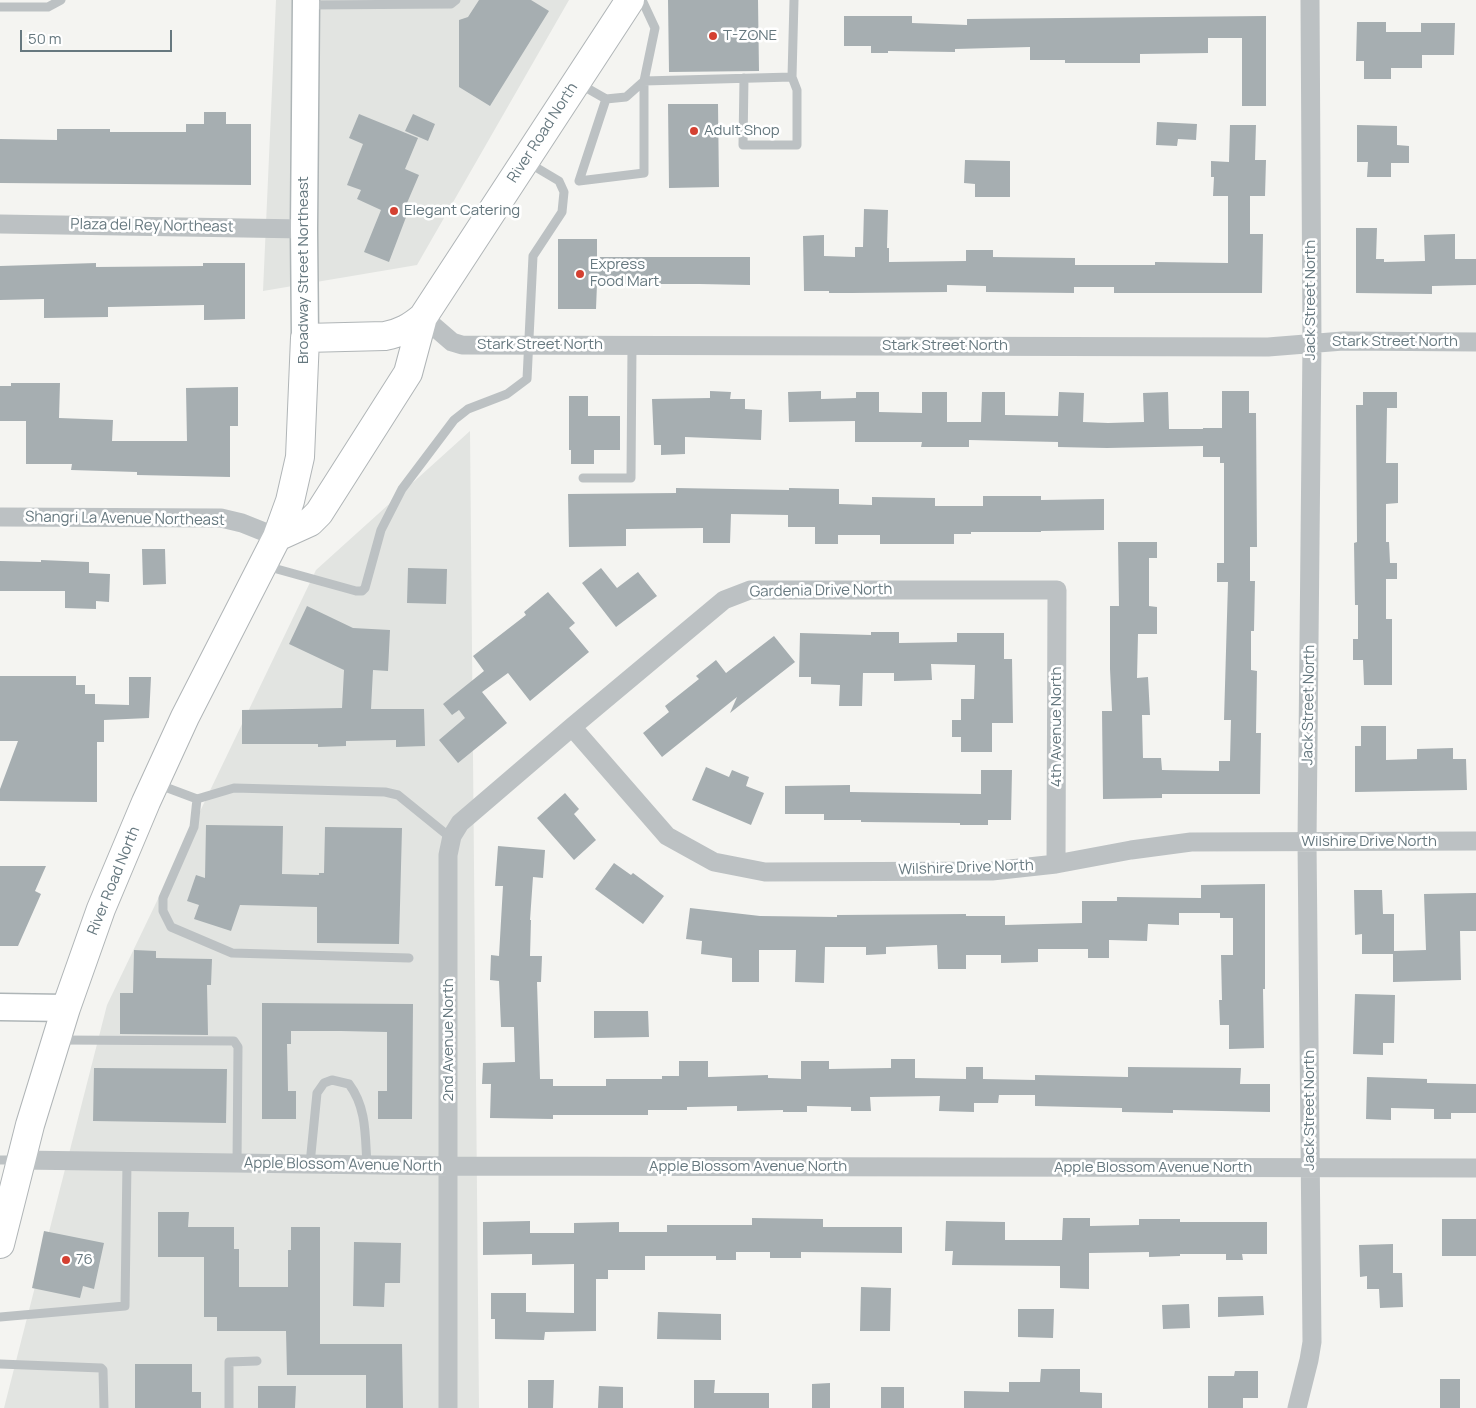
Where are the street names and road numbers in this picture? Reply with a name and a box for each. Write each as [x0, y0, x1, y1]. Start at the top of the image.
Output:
street label: River Road North [504, 80, 582, 186]
street label: Broadway Street Northeast [295, 176, 313, 364]
street label: Plaza del Rey Northeast [70, 216, 234, 236]
street label: Jack Street North [1302, 240, 1320, 360]
street label: Stark Street North [1332, 333, 1458, 351]
street label: Stark Street North [477, 336, 603, 354]
street label: Stark Street North [882, 337, 1008, 355]
street label: Shangri La Avenue Northeast [25, 508, 225, 530]
street label: Gardenia Drive North [749, 581, 893, 601]
street label: Jack Street North [1299, 645, 1319, 765]
street label: 4th Avenue North [1048, 667, 1066, 787]
street label: River Road North [84, 824, 144, 938]
street label: Wilshire Drive North [1301, 833, 1437, 851]
street label: Wilshire Drive North [898, 857, 1034, 879]
street label: 2nd Avenue North [440, 978, 458, 1102]
street label: Jack Street North [1301, 1050, 1319, 1170]
street label: Apple Blossom Avenue North [244, 1154, 442, 1176]
street label: Apple Blossom Avenue North [649, 1158, 847, 1176]
street label: Apple Blossom Avenue North [1054, 1159, 1252, 1177]

